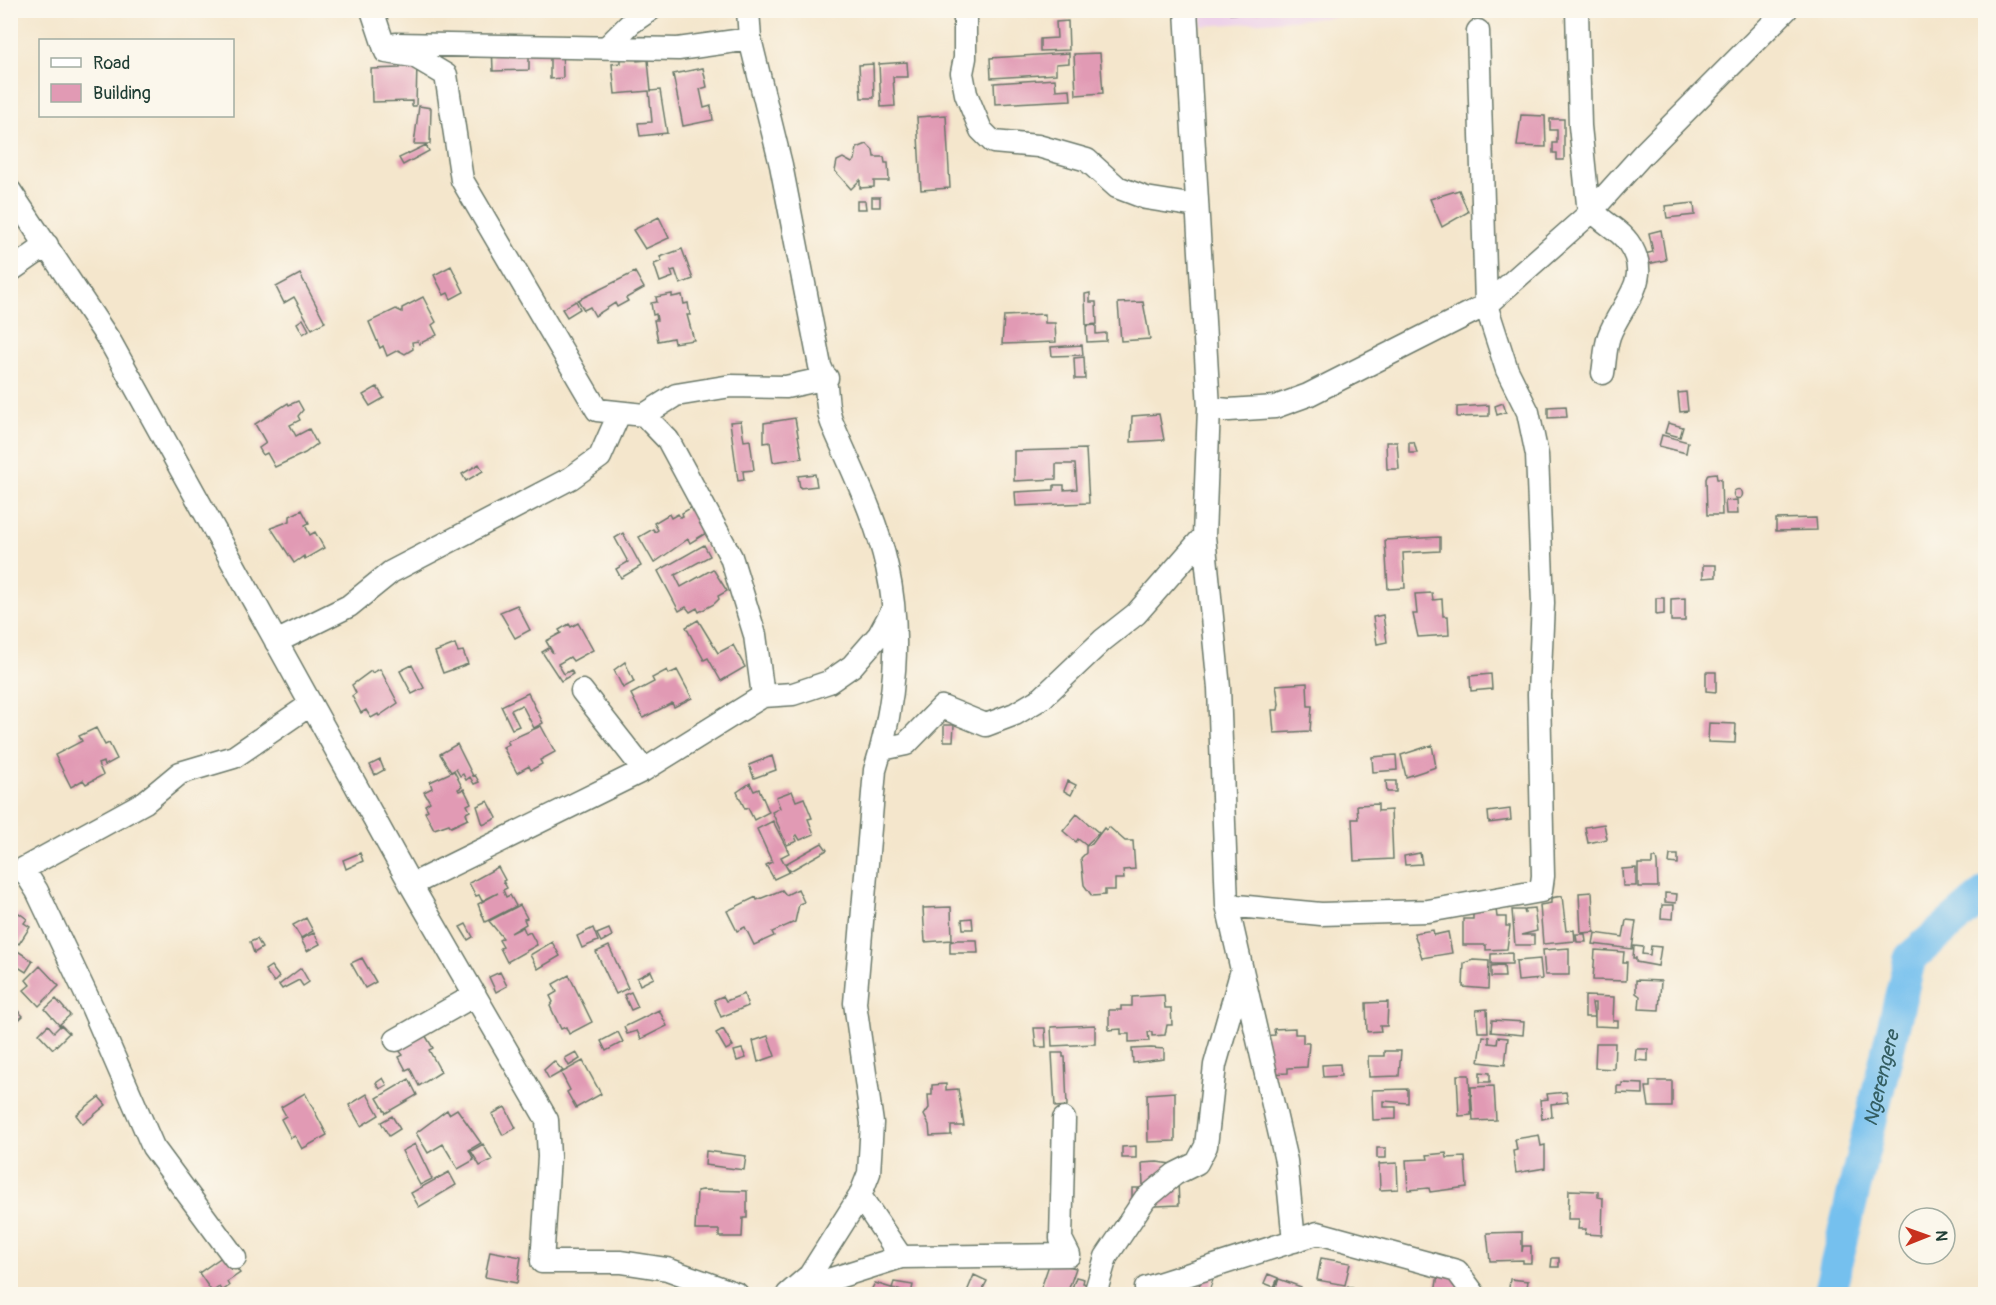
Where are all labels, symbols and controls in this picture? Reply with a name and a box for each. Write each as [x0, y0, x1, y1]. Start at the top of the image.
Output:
legend [39, 39, 234, 117]
text: Road [93, 52, 130, 75]
text: Building [93, 82, 151, 105]
water label: Ngerengere [1858, 1026, 1906, 1129]
north arrow [1897, 1206, 1957, 1266]
text: N [1931, 1230, 1951, 1242]

